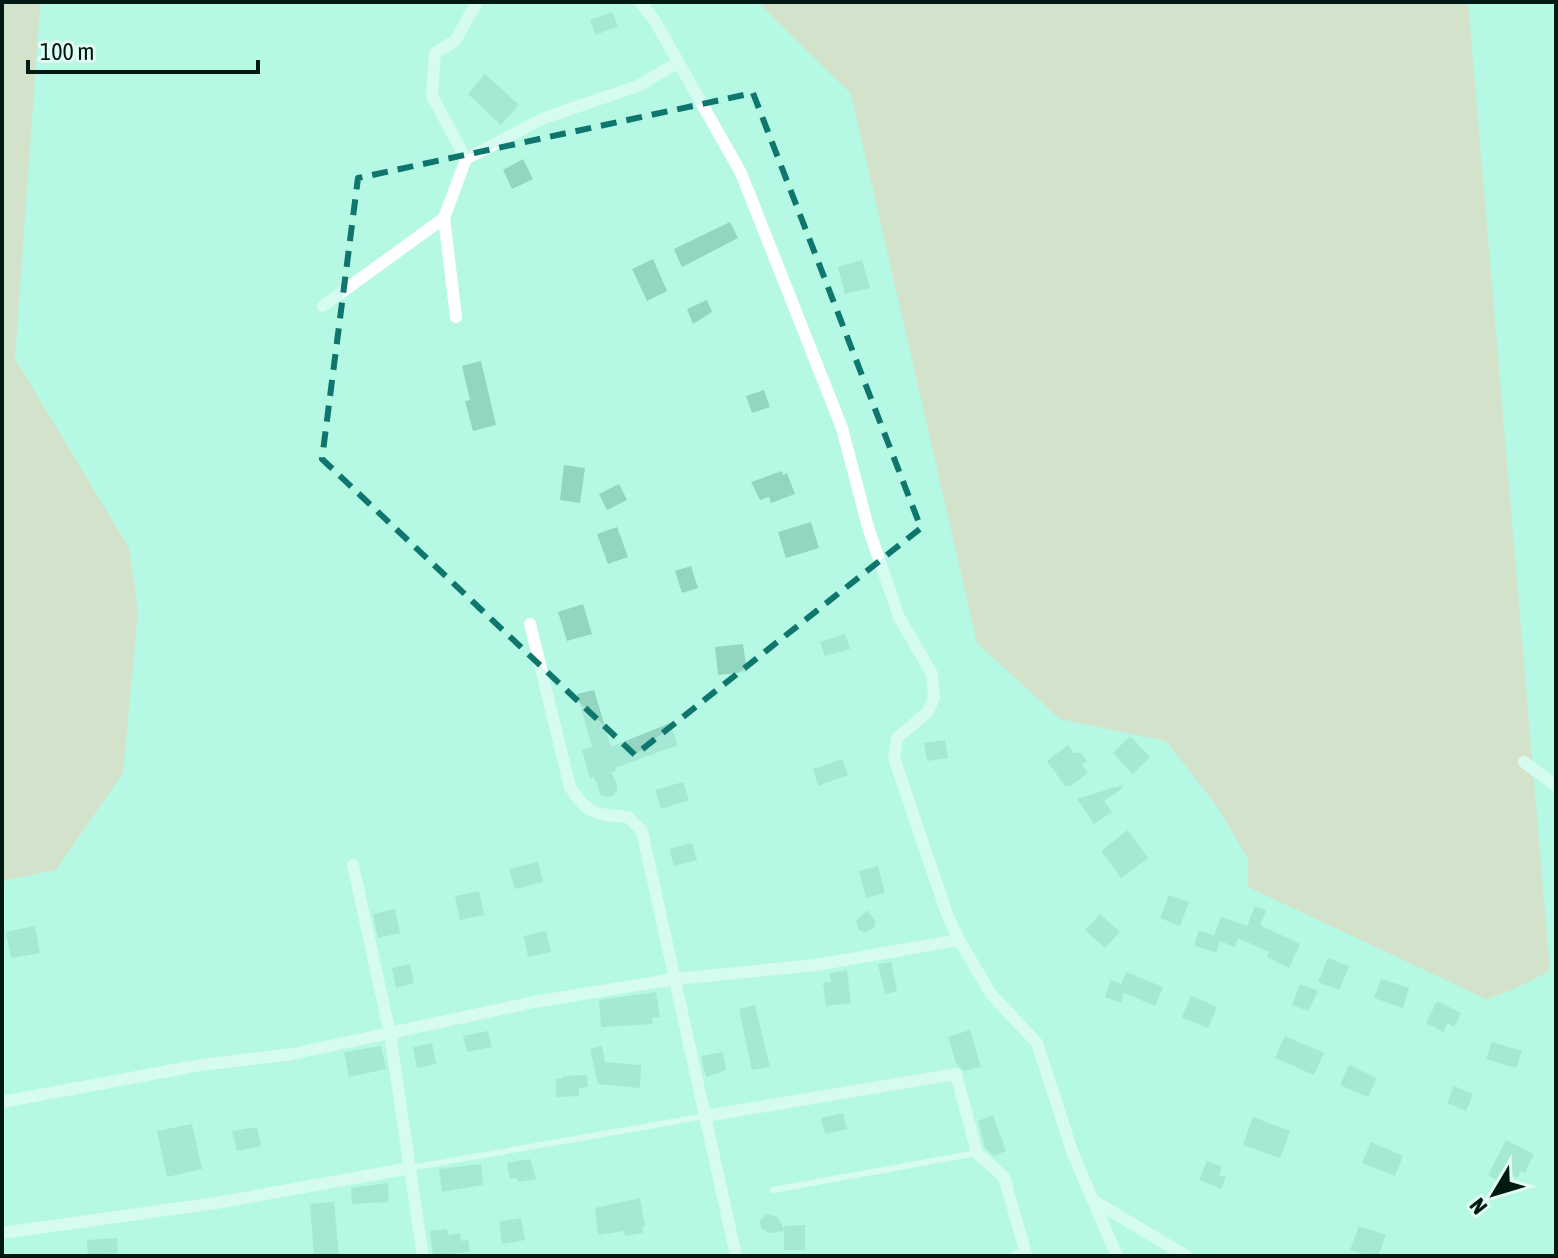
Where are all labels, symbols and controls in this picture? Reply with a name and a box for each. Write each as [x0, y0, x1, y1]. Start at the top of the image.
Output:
scale bar [28, 24, 258, 74]
text: 100 m [40, 38, 94, 65]
north arrow [1454, 1154, 1534, 1234]
text: N [1464, 1193, 1492, 1219]

